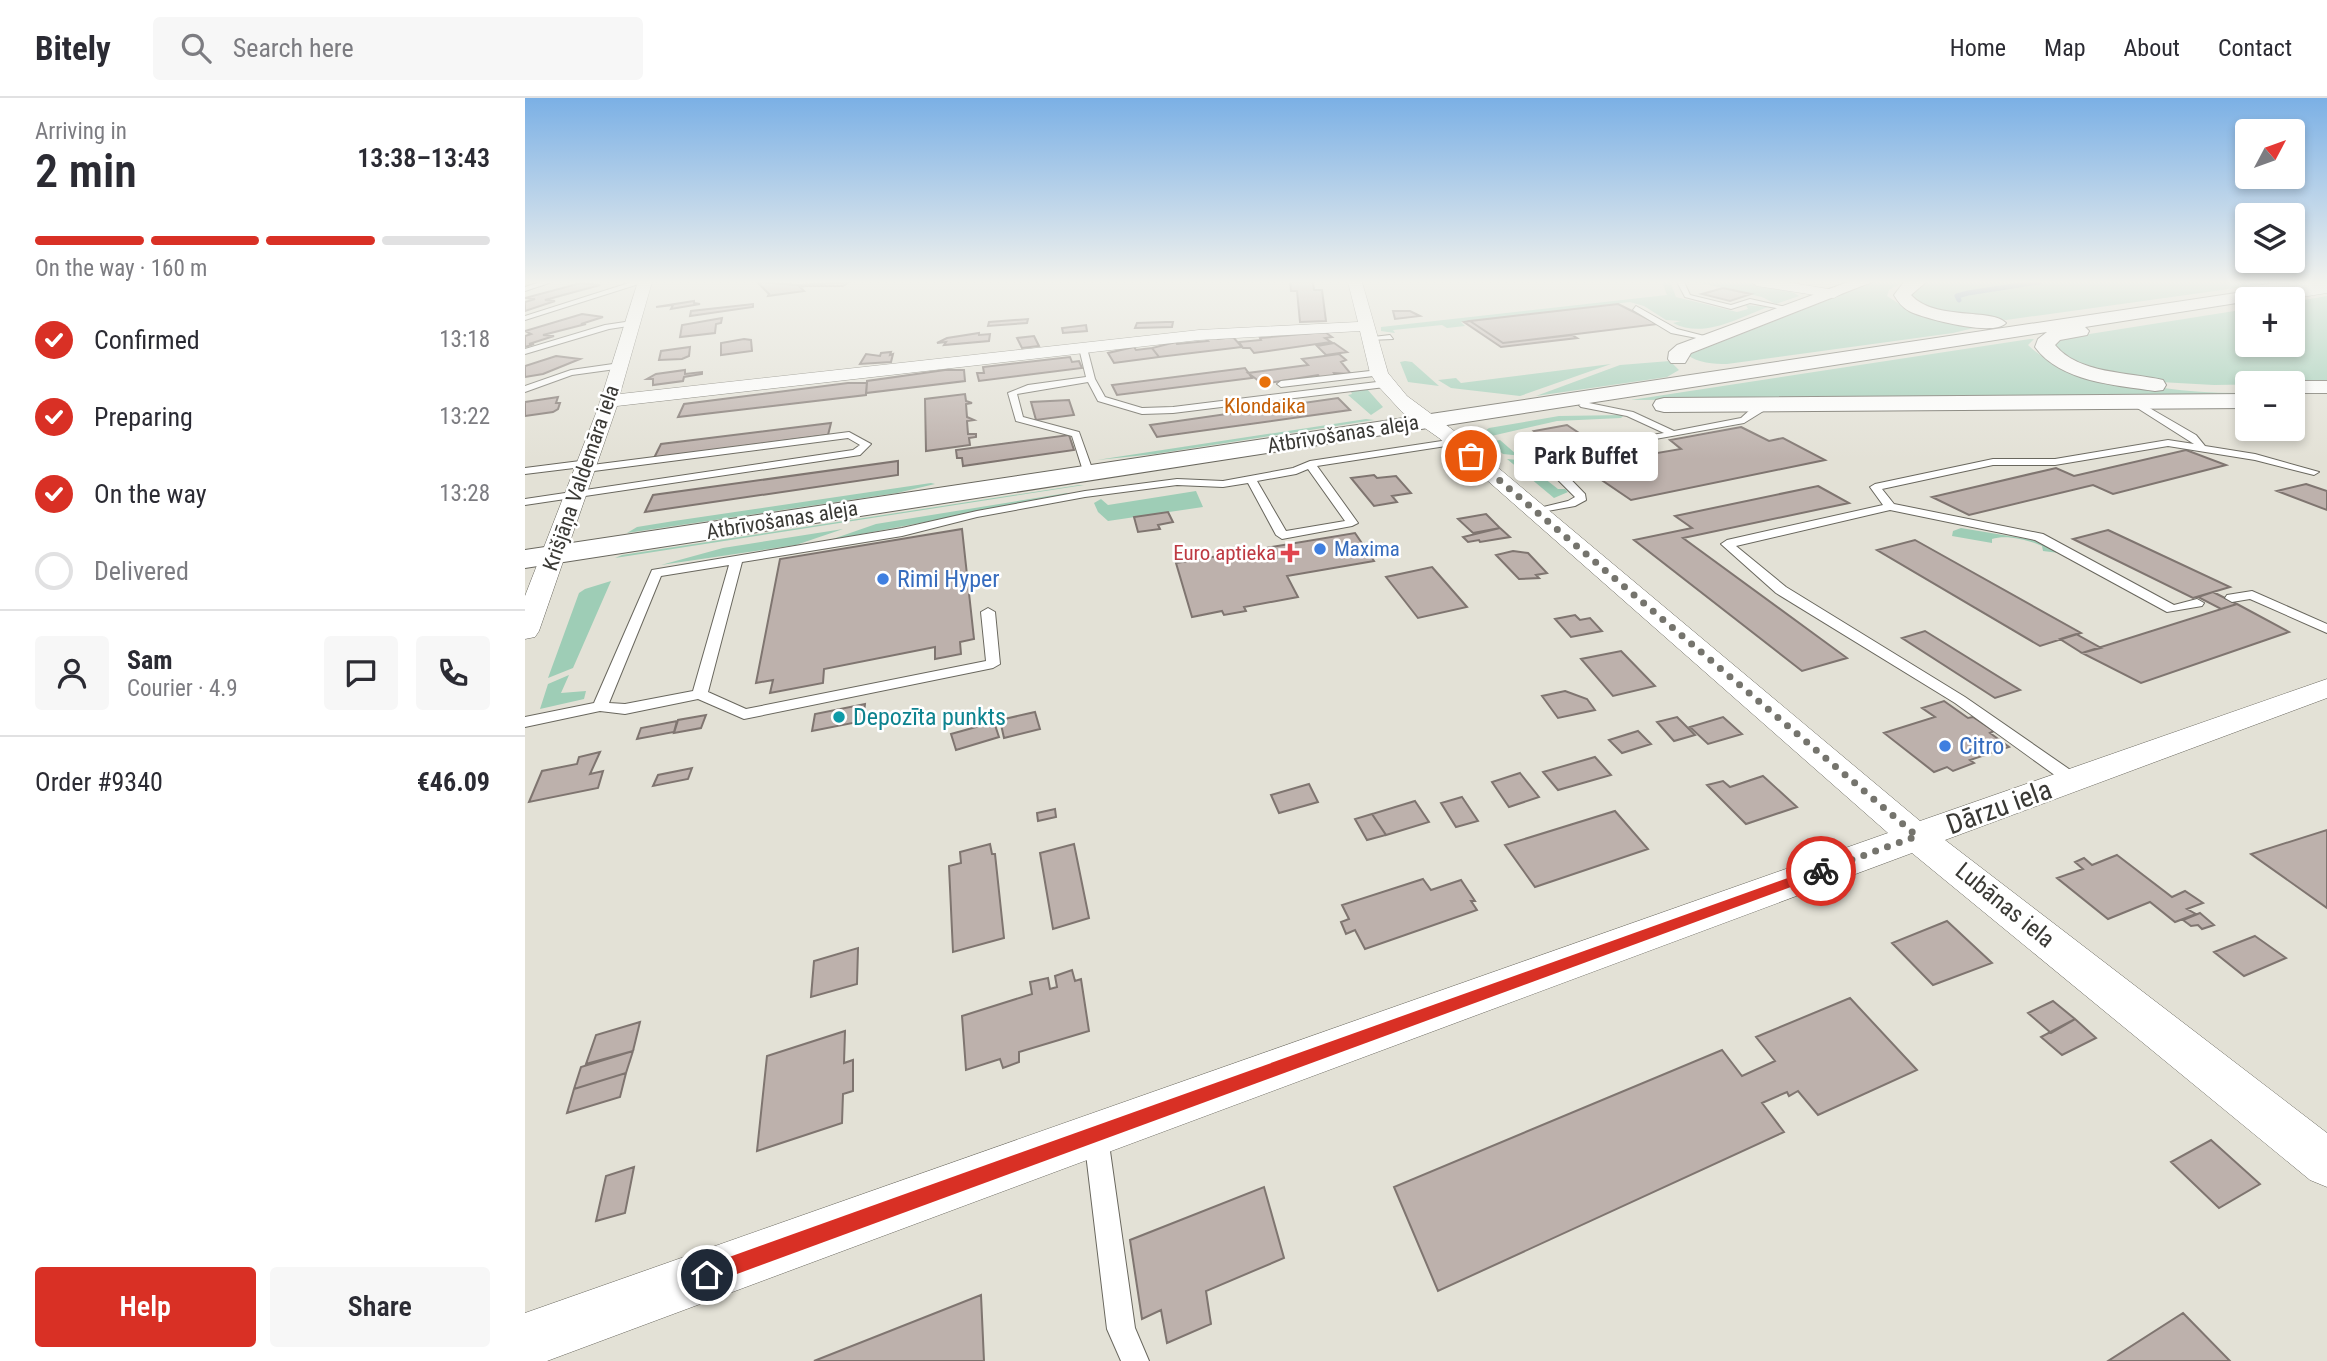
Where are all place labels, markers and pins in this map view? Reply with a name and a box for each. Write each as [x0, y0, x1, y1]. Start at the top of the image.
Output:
marker: Klondaika [1257, 374, 1273, 390]
place label: Klondaika [1224, 394, 1306, 418]
pin [1441, 426, 1501, 486]
callout: Park Buffet [1513, 432, 1657, 480]
place label: Maxima [1334, 537, 1400, 561]
place label: Euro aptieka [1173, 541, 1276, 565]
marker: Maxima [1312, 541, 1328, 557]
marker: Euro aptieka [1282, 545, 1298, 561]
place label: Rimi Hyper [897, 565, 1000, 593]
marker: Rimi Hyper [875, 571, 891, 587]
place label: Depozīta punkts [853, 703, 1006, 731]
marker: Depozīta punkts [831, 709, 847, 725]
place label: Citro [1959, 732, 2004, 760]
marker: Citro [1937, 738, 1953, 754]
pin [677, 1245, 737, 1305]

